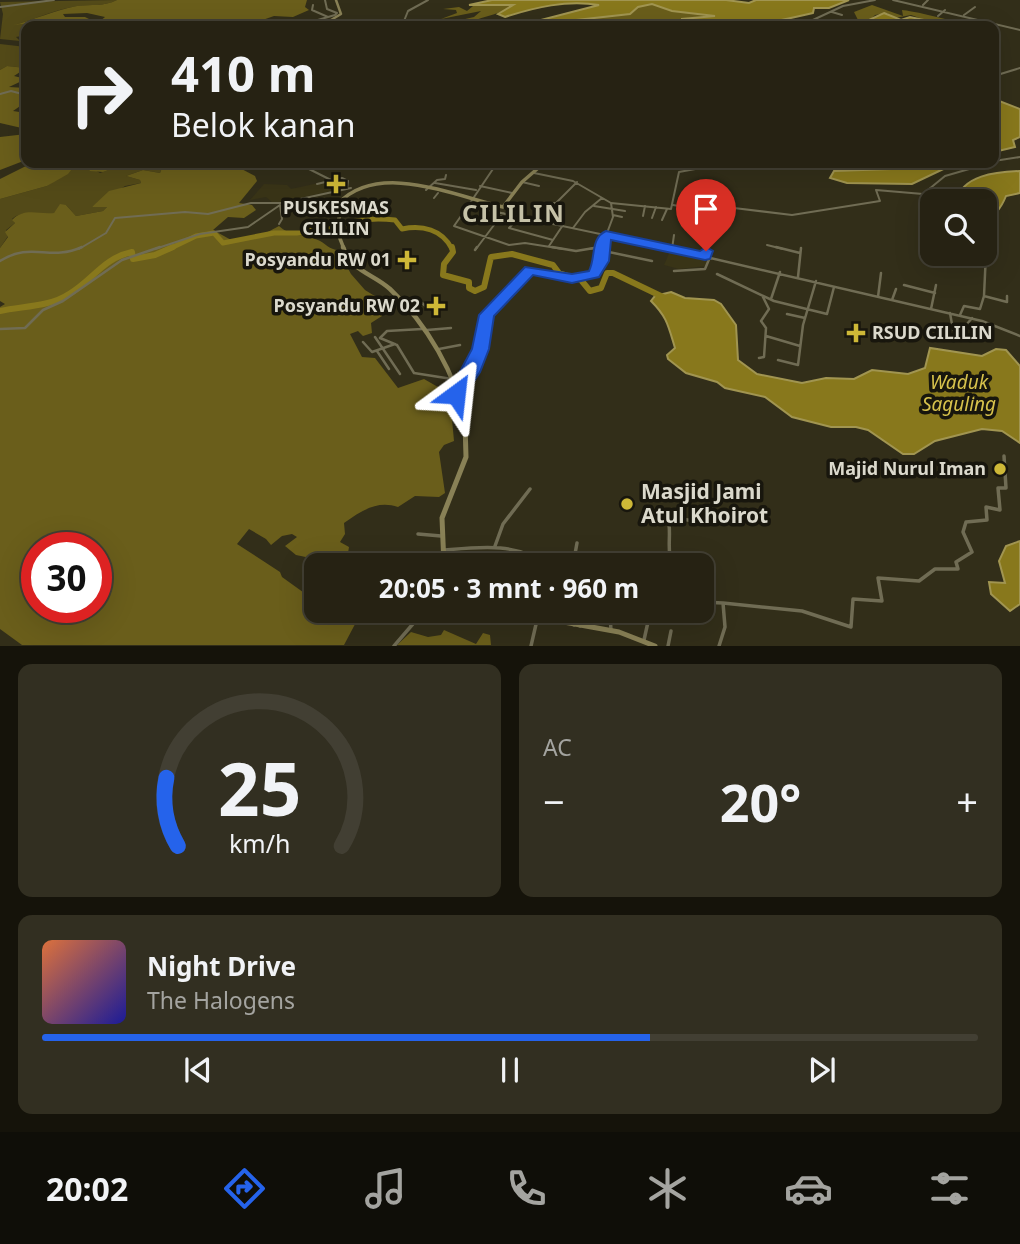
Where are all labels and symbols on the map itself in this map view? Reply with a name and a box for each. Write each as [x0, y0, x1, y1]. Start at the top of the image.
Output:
marker: PUSKESMAS CILILIN [326, 174, 346, 194]
pin [676, 179, 736, 251]
place label: PUSKESMAS CILILIN [283, 195, 389, 240]
district label: CILILIN [462, 196, 566, 229]
place label: Posyandu RW 01 [245, 247, 391, 271]
marker: Posyandu RW 01 [397, 250, 417, 270]
place label: Posyandu RW 02 [274, 293, 420, 317]
marker: Posyandu RW 02 [426, 296, 446, 316]
place label: RSUD CILILIN [872, 320, 993, 344]
marker: RSUD CILILIN [846, 323, 866, 343]
position arrow [419, 357, 493, 431]
water label: Waduk Saguling [922, 369, 996, 417]
place label: Majid Nurul Iman [828, 456, 986, 480]
marker: Majid Nurul Iman [992, 461, 1008, 477]
place label: Masjid Jami Atul Khoirot [641, 477, 768, 529]
marker: Masjid Jami Atul Khoirot [619, 496, 635, 512]
speed limit sign: 30 [21, 532, 112, 623]

